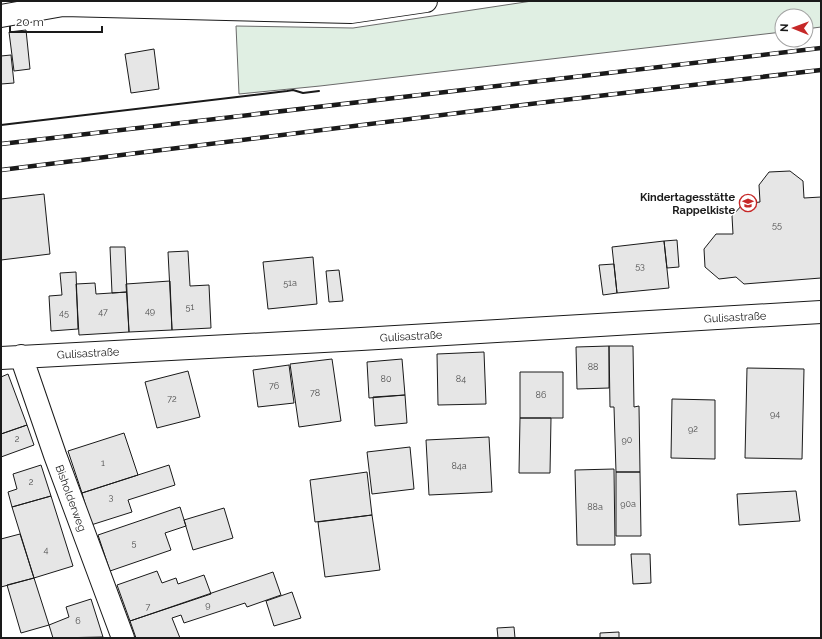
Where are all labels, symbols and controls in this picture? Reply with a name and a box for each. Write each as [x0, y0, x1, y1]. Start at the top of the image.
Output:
scale bar [10, 8, 102, 34]
north arrow [774, 8, 814, 48]
text: 20 m [16, 15, 44, 29]
text: N [778, 24, 791, 32]
place label: Kindertagesstätte Rappelkiste [640, 191, 735, 217]
school or university icon: Kindertagesstätte Rappelkiste [738, 193, 758, 213]
house number: 55 [772, 220, 782, 230]
house number: 53 [635, 261, 645, 271]
house number: 51a [283, 278, 297, 288]
house number: 51 [186, 302, 195, 312]
house number: 49 [145, 306, 155, 316]
house number: 47 [98, 307, 108, 317]
house number: 45 [59, 308, 69, 318]
street label: Gulisastraße [703, 309, 767, 326]
street label: Gulisastraße [379, 328, 443, 345]
street label: Gulisastraße [56, 345, 120, 362]
house number: 88 [588, 362, 598, 372]
house number: 80 [381, 374, 392, 384]
house number: 84 [456, 374, 466, 384]
house number: 76 [269, 381, 280, 391]
house number: 78 [310, 388, 320, 398]
house number: 86 [536, 390, 547, 400]
house number: 72 [167, 394, 177, 404]
house number: 94 [770, 409, 780, 419]
house number: 92 [688, 424, 698, 434]
house number: 2 [15, 434, 20, 444]
house number: 90 [622, 435, 633, 445]
house number: 1 [101, 458, 105, 468]
house number: 84a [451, 461, 467, 471]
street label: Bisholderweg [52, 463, 89, 533]
house number: 2 [29, 477, 34, 487]
house number: 3 [109, 492, 114, 502]
house number: 90a [620, 499, 636, 509]
house number: 88a [587, 502, 603, 512]
house number: 5 [132, 538, 137, 548]
house number: 4 [44, 545, 49, 555]
house number: 9 [205, 600, 211, 610]
house number: 7 [146, 602, 151, 612]
house number: 6 [75, 616, 81, 626]

